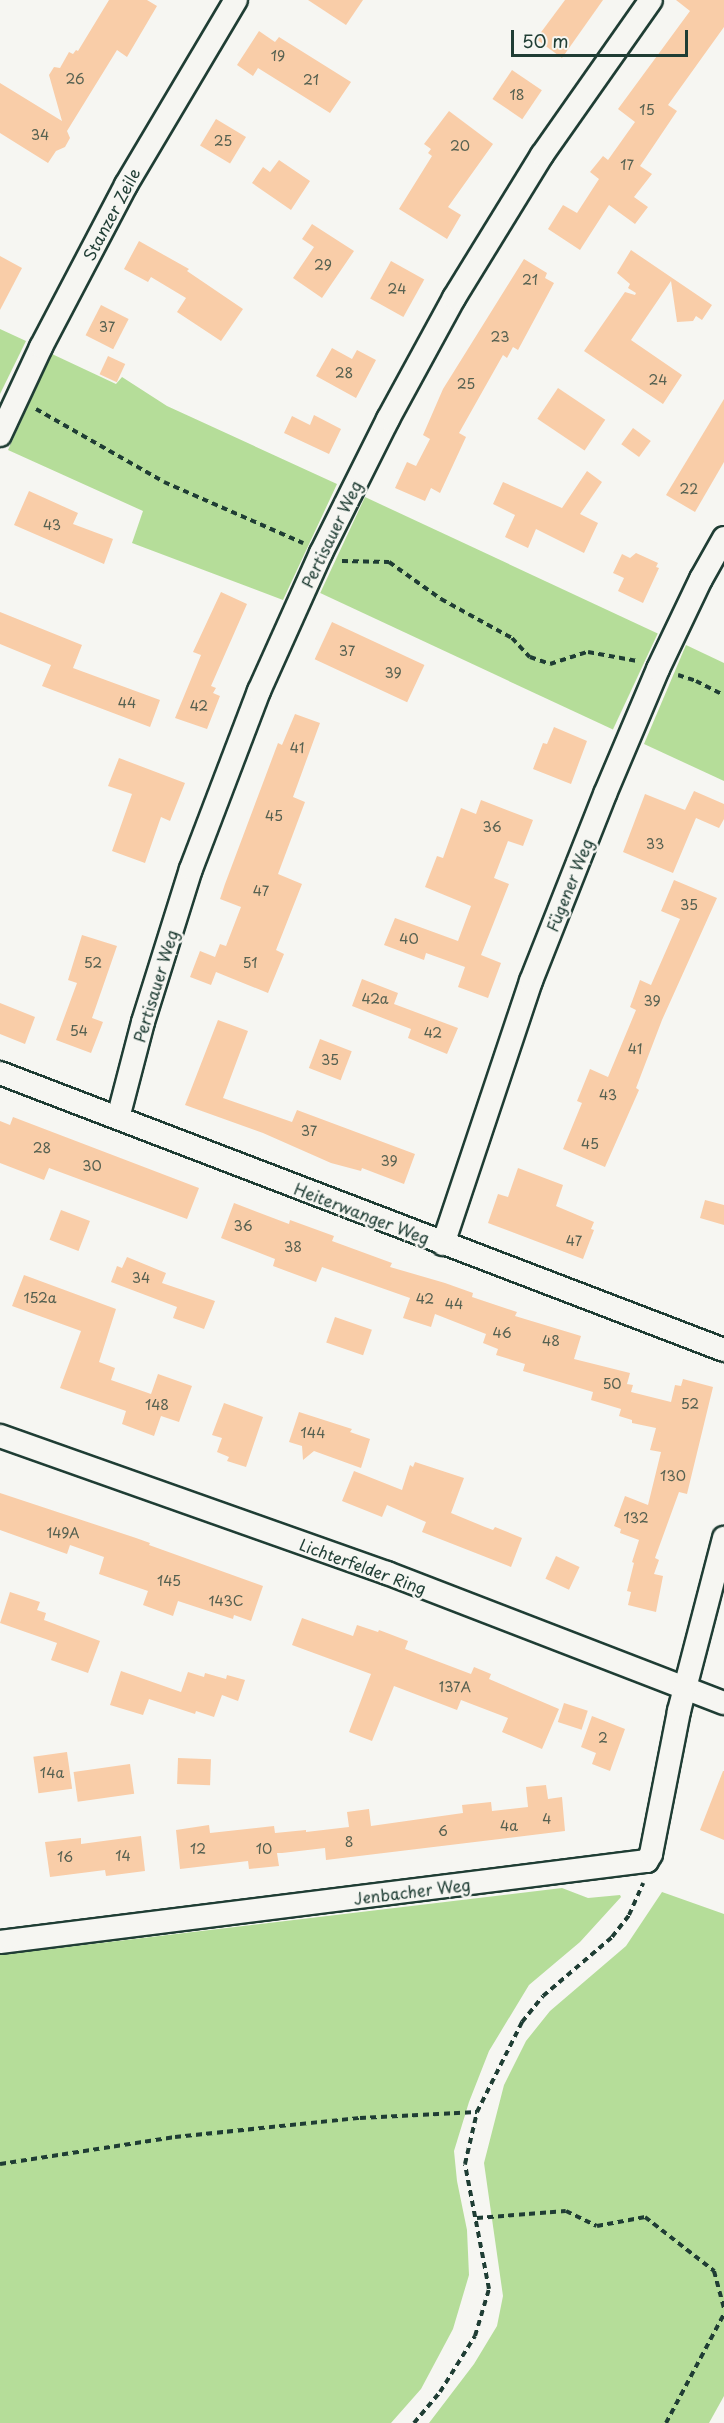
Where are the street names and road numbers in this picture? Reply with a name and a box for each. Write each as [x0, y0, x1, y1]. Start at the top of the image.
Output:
street label: Stanzer Zeile [78, 164, 144, 264]
street label: Pertisauer Weg [296, 477, 366, 591]
street label: Fügener Weg [541, 835, 597, 935]
street label: Pertisauer Weg [129, 927, 181, 1045]
street label: Heiterwanger Weg [291, 1178, 433, 1248]
street label: Lichterfelder Ring [297, 1534, 429, 1598]
street label: Jenbacher Weg [352, 1874, 472, 1908]

